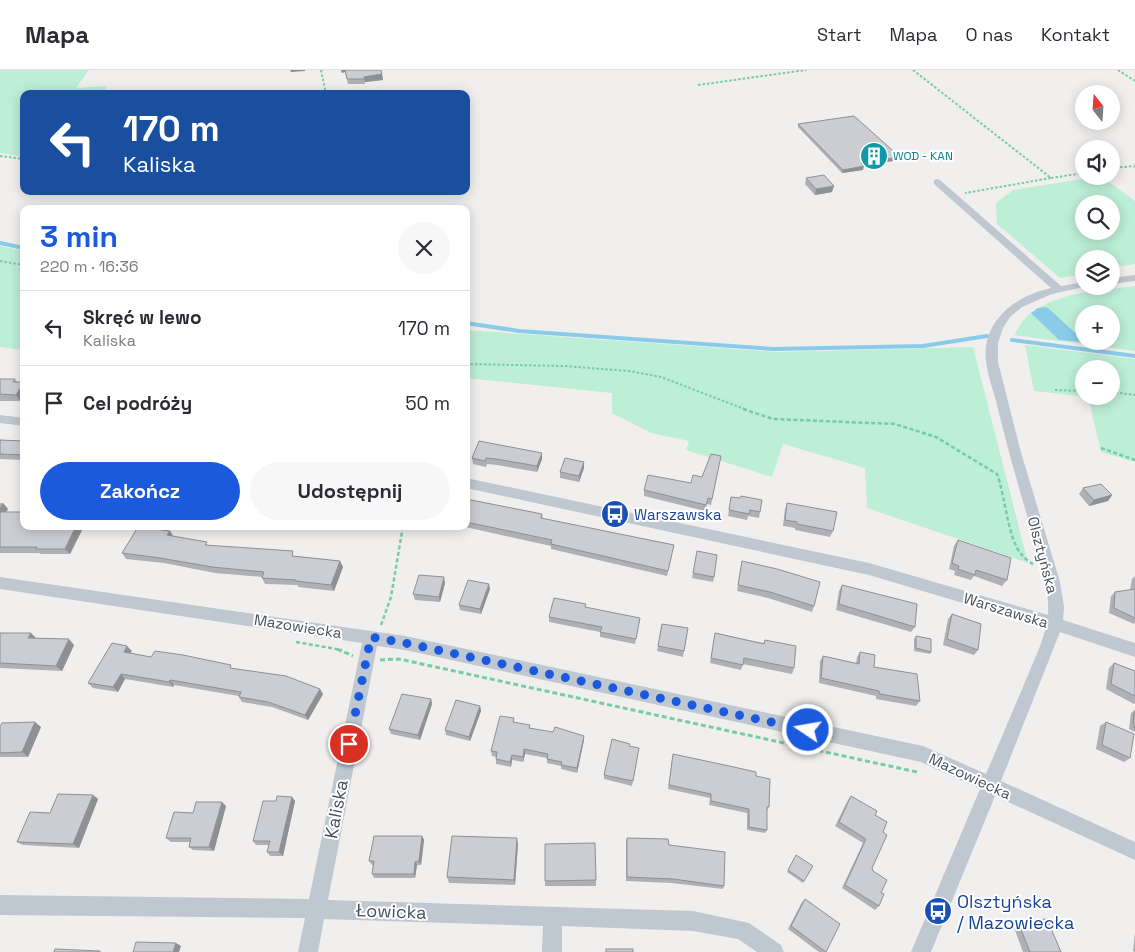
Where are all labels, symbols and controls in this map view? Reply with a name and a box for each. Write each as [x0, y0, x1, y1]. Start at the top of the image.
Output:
text: Mapa [25, 19, 89, 50]
text: Start [817, 23, 862, 46]
text: Mapa [890, 23, 937, 46]
text: O nas [965, 23, 1013, 46]
text: Kontakt [1041, 23, 1110, 46]
north arrow [1075, 85, 1120, 130]
map controls [1075, 85, 1120, 405]
text: 170 m [123, 107, 220, 151]
icon: left [40, 110, 105, 175]
button: sound [1075, 140, 1120, 185]
building icon: WOD - KAN [859, 141, 889, 171]
place label: WOD - KAN [893, 148, 953, 164]
text: Kaliska [123, 150, 196, 178]
button: search [1075, 195, 1120, 240]
text: 3 min [40, 217, 118, 256]
button: close [398, 222, 450, 274]
button: layers [1075, 250, 1120, 295]
text: 220 m · 16:36 [40, 256, 139, 277]
text: Skręć w lewo [83, 305, 202, 330]
button: + [1075, 305, 1120, 350]
icon: left [40, 314, 68, 342]
text: 170 m [398, 316, 450, 341]
text: Kaliska [83, 330, 136, 351]
button: − [1075, 360, 1120, 405]
icon: arrive [40, 389, 68, 417]
text: Cel podróży [83, 391, 192, 416]
text: 50 m [405, 391, 450, 416]
button: Zakończ [40, 462, 240, 520]
button: Udostępnij [250, 462, 450, 520]
bus stop icon: Warszawska [600, 499, 630, 529]
place label: Warszawska [634, 505, 722, 524]
street label: Olsztyńska [1024, 514, 1063, 596]
street label: Warszawska [961, 588, 1051, 632]
street label: Mazowiecka [253, 610, 343, 642]
position arrow [781, 703, 833, 755]
pin [328, 723, 370, 765]
icon: arrive [335, 730, 363, 758]
street label: Mazowiecka [926, 749, 1014, 803]
street label: Kaliska [319, 778, 353, 840]
place label: Olsztyńska / Mazowiecka [957, 890, 1074, 934]
bus stop icon: Olsztyńska / Mazowiecka [923, 896, 953, 926]
street label: Łowicka [355, 898, 427, 924]

